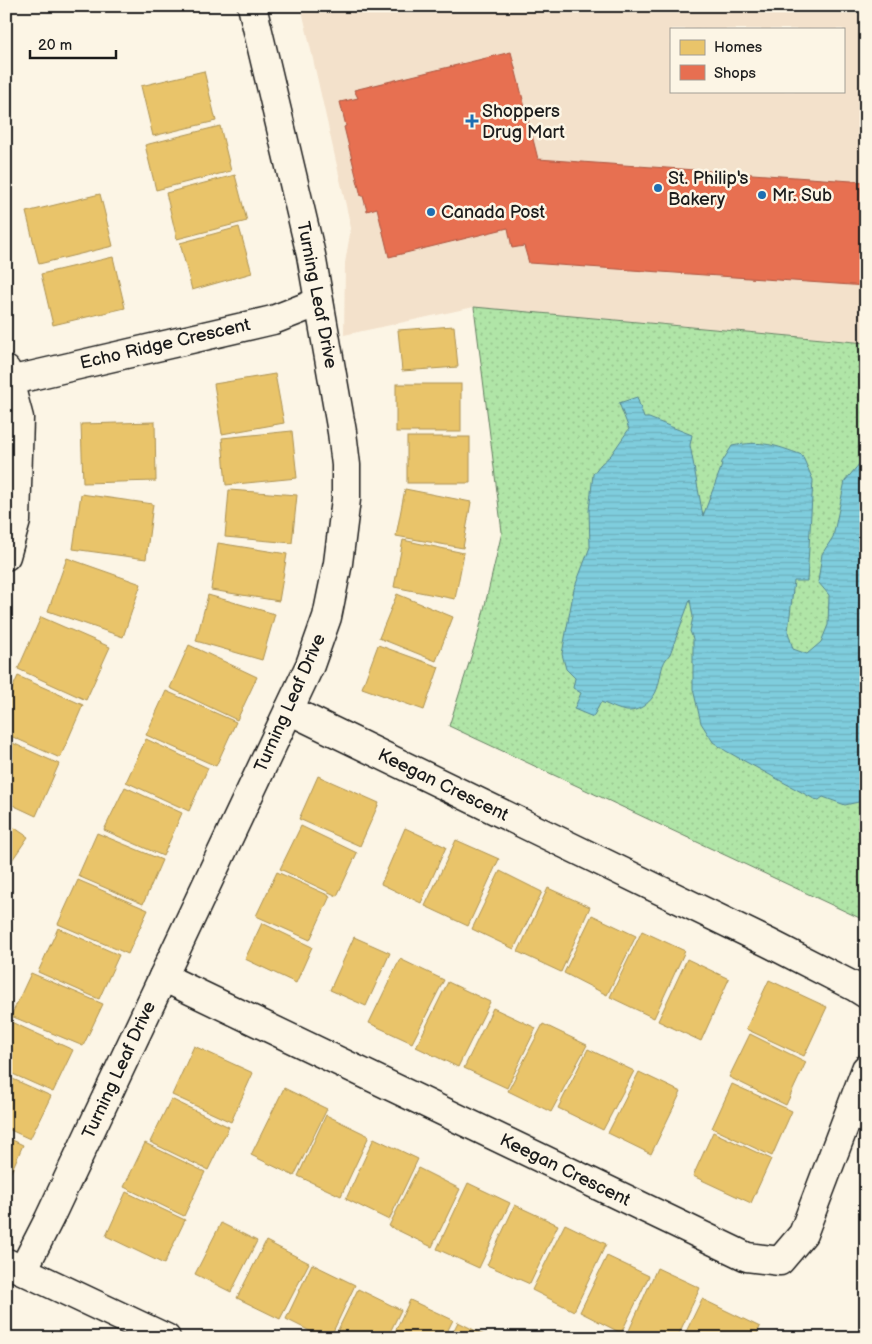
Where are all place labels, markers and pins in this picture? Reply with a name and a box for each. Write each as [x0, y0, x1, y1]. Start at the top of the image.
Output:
place label: Shoppers Drug Mart [482, 101, 565, 143]
marker: Shoppers Drug Mart [466, 115, 478, 127]
place label: St. Philip's Bakery [668, 168, 748, 210]
marker: St. Philip's Bakery [652, 182, 664, 194]
place label: Mr. Sub [772, 185, 832, 206]
marker: Mr. Sub [756, 189, 768, 201]
place label: Canada Post [441, 202, 545, 223]
marker: Canada Post [425, 206, 437, 218]

